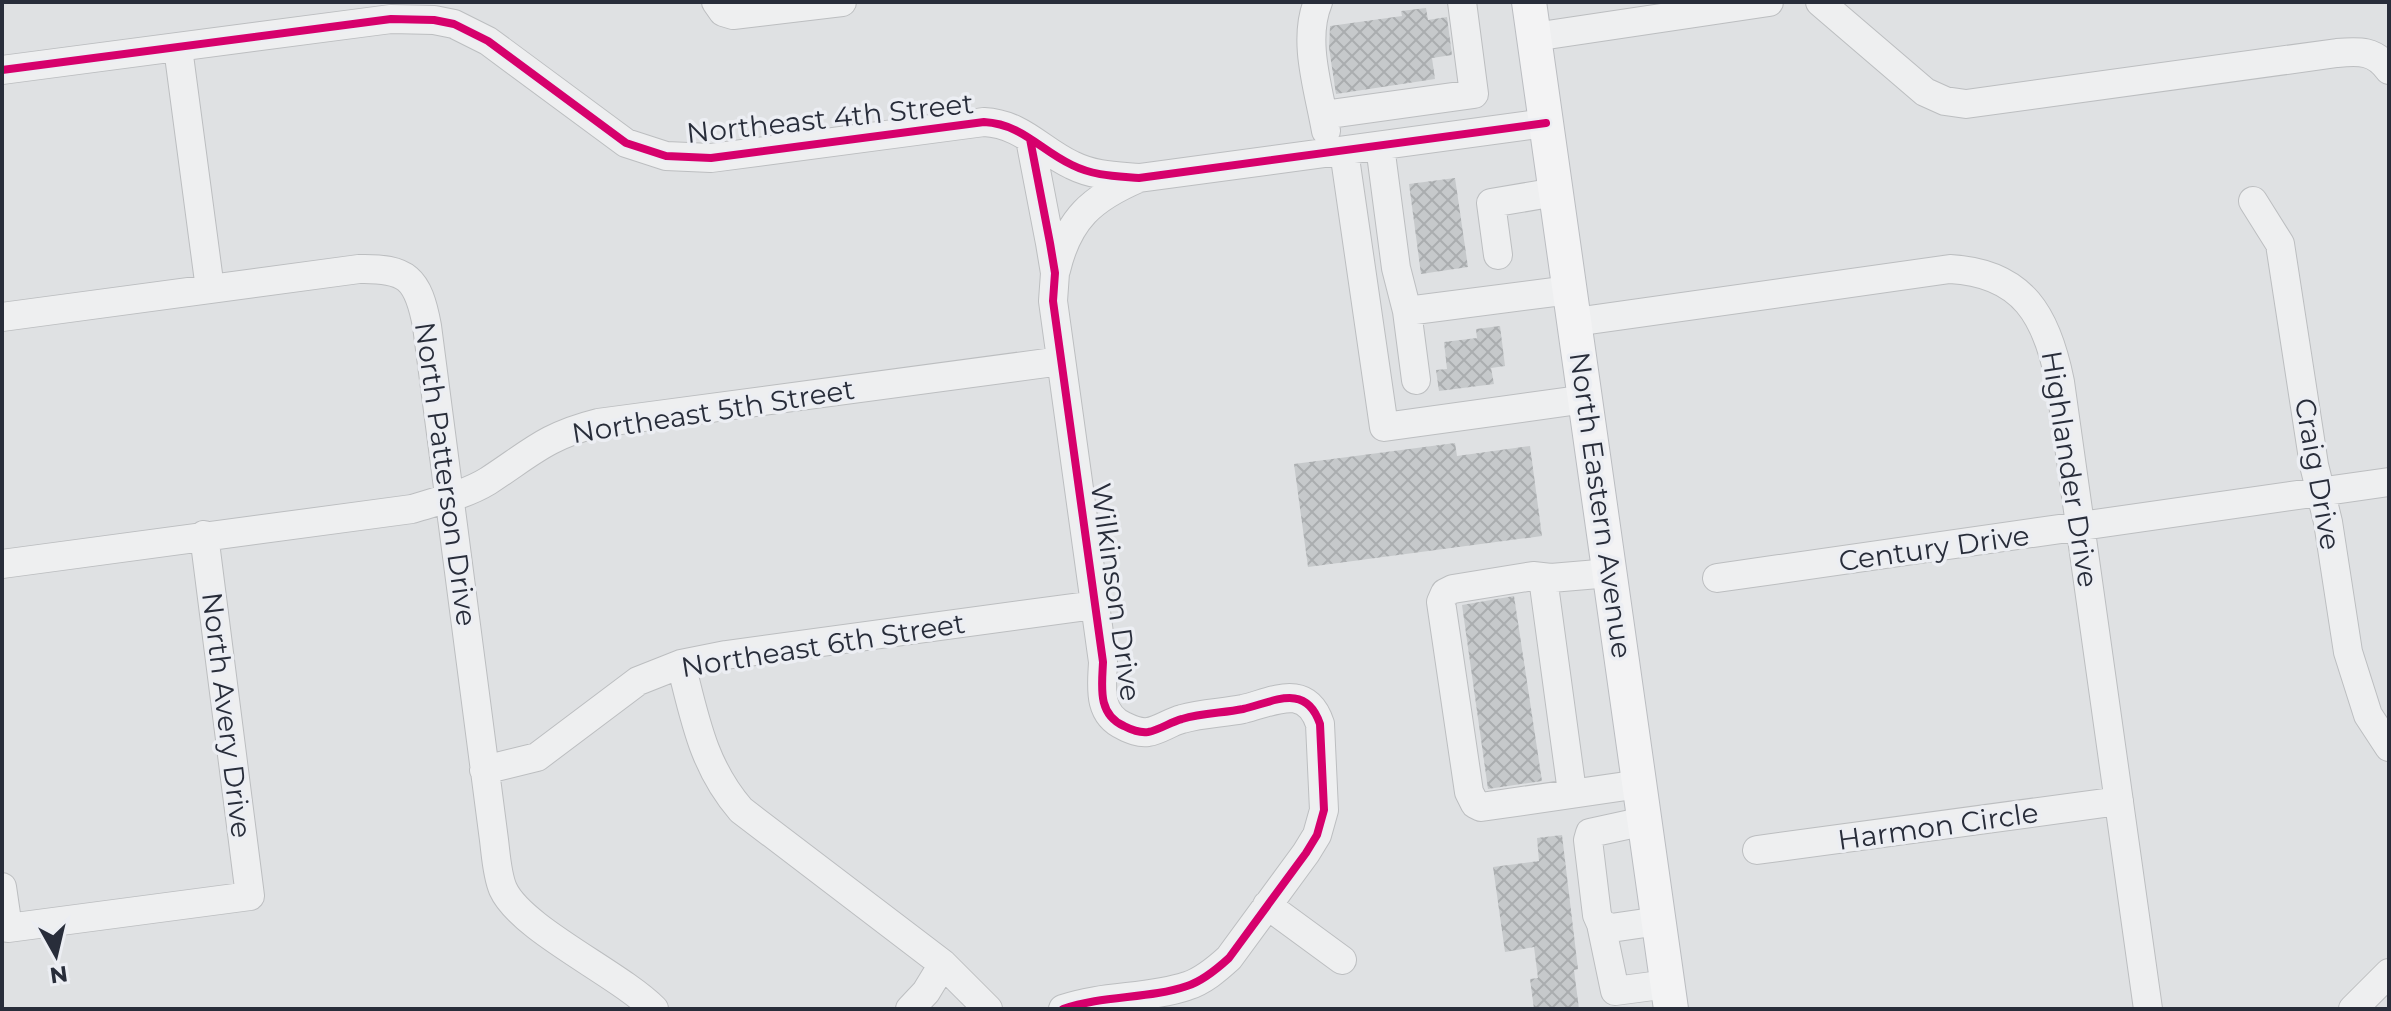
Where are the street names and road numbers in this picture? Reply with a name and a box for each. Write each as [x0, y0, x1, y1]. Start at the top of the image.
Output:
street label: Northeast 4th Street [685, 86, 975, 150]
street label: North Patterson Drive [408, 320, 484, 628]
street label: Highlander Drive [2035, 348, 2105, 590]
street label: North Eastern Avenue [1563, 350, 1639, 660]
street label: Northeast 5th Street [569, 372, 857, 450]
street label: Craig Drive [2288, 395, 2348, 553]
street label: Wilkinson Drive [1084, 481, 1148, 703]
street label: Century Drive [1836, 518, 2032, 578]
street label: North Avery Drive [195, 590, 259, 840]
street label: Northeast 6th Street [679, 606, 967, 684]
street label: Harmon Circle [1836, 795, 2040, 857]

